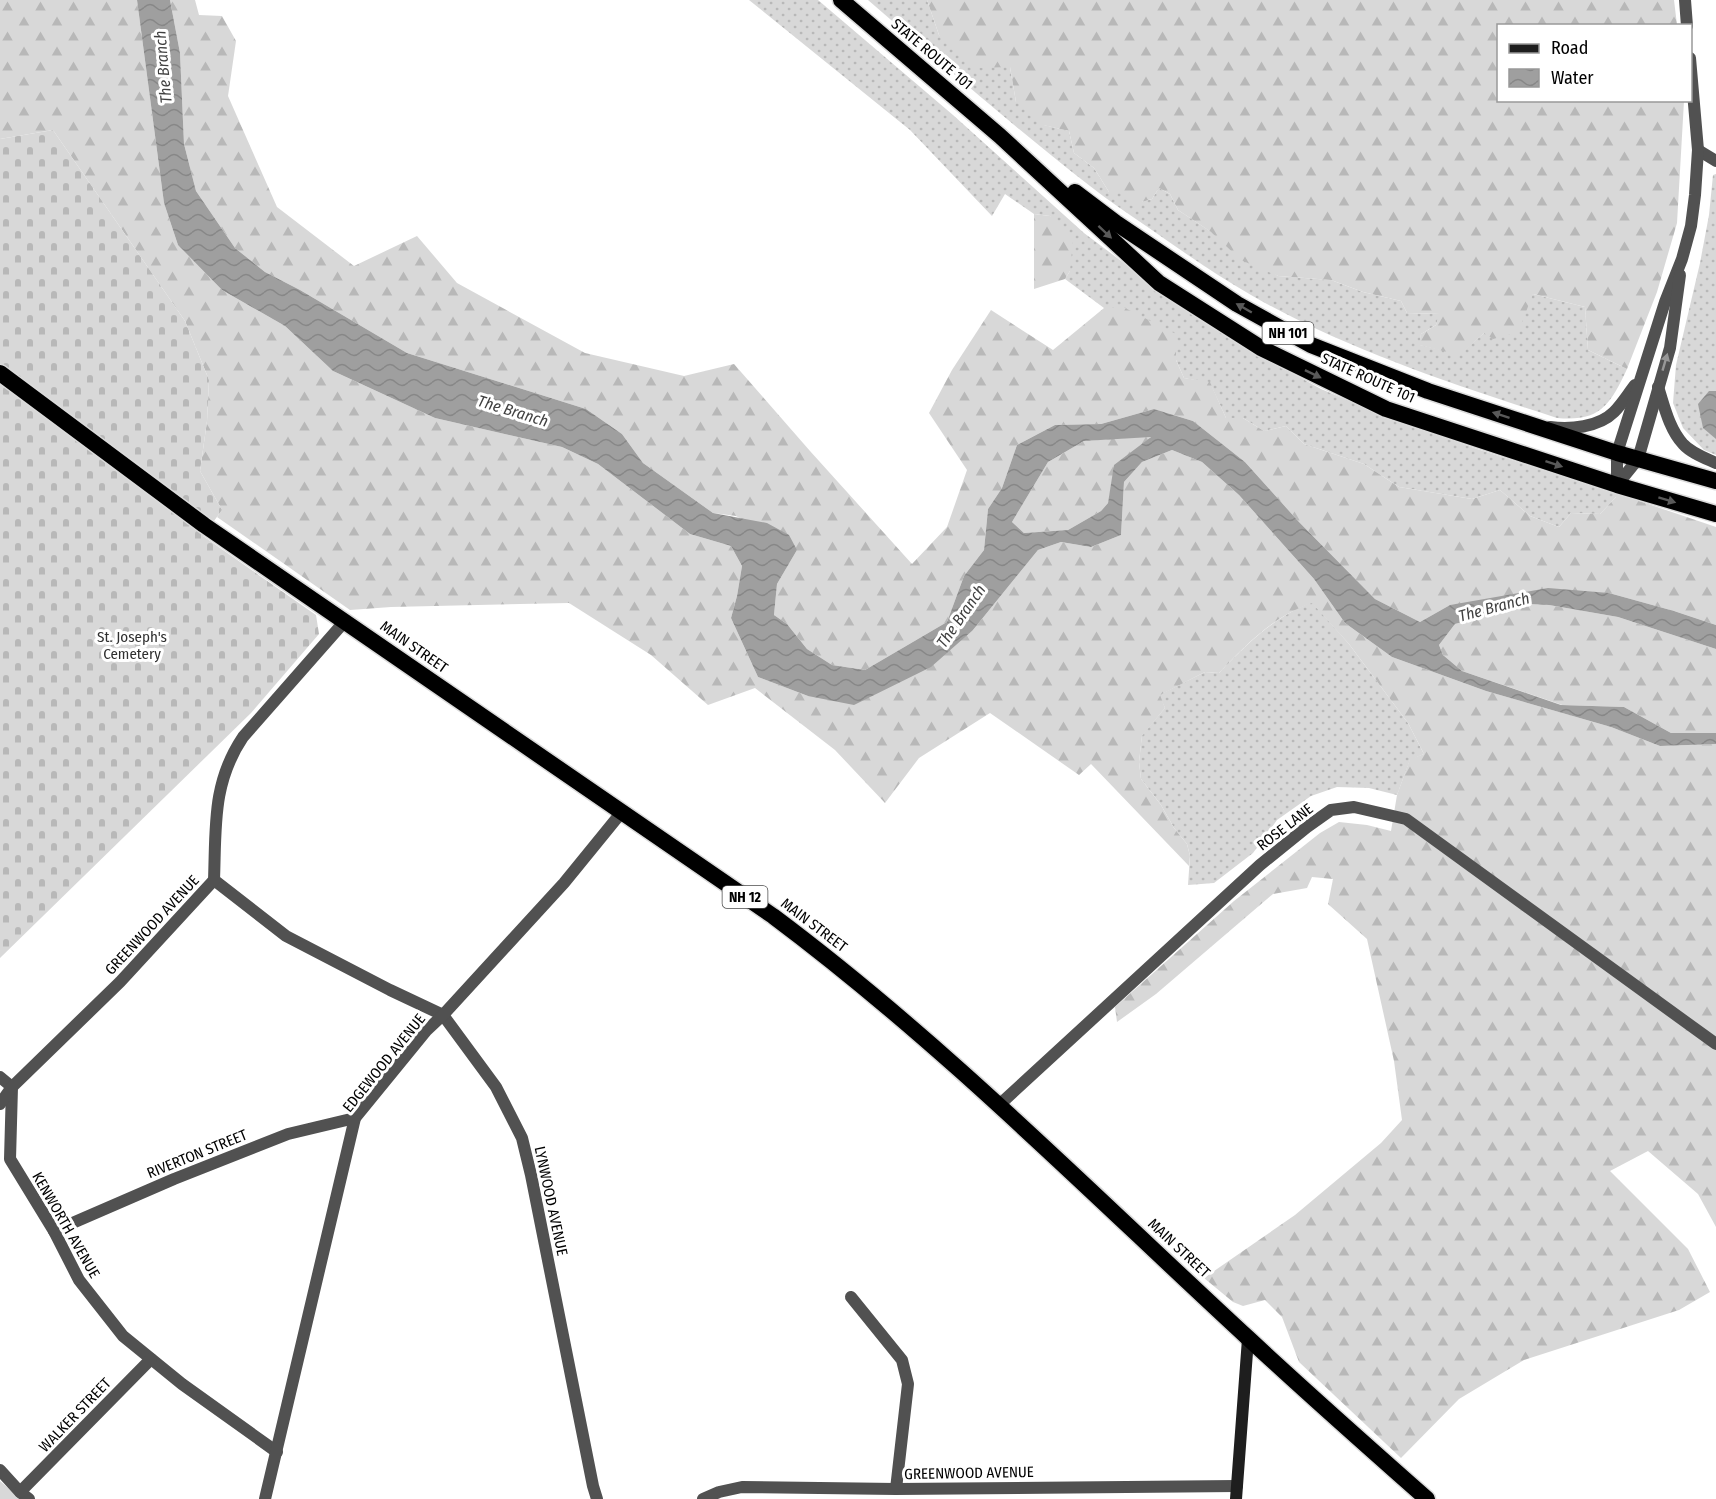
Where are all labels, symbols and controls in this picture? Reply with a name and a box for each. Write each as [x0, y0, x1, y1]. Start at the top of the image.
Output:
street label: STATE ROUTE 101 [888, 15, 976, 93]
legend [1497, 24, 1692, 102]
water label: The Branch [150, 30, 176, 104]
text: Road [1551, 37, 1588, 59]
text: Water [1551, 67, 1594, 89]
one-way arrow [1097, 225, 1111, 239]
one-way arrow [1235, 303, 1252, 313]
road number: NH 101 [1262, 322, 1314, 344]
street label: STATE ROUTE 101 [1318, 349, 1418, 407]
one-way arrow [1661, 353, 1670, 371]
one-way arrow [1305, 369, 1322, 378]
water label: The Branch [475, 391, 551, 431]
one-way arrow [1492, 410, 1510, 419]
one-way arrow [1545, 460, 1563, 470]
one-way arrow [1658, 496, 1676, 505]
water label: The Branch [932, 581, 990, 651]
water label: The Branch [1456, 588, 1532, 626]
street label: MAIN STREET [377, 617, 451, 677]
park label: St. Joseph's Cemetery [97, 628, 167, 663]
street label: ROSE LANE [1253, 800, 1317, 854]
street label: GREENWOOD AVENUE [101, 871, 203, 979]
road number: NH 12 [722, 886, 768, 908]
street label: MAIN STREET [777, 894, 851, 956]
street label: EDGEWOOD AVENUE [339, 1010, 429, 1116]
street label: RIVERTON STREET [144, 1126, 250, 1182]
street label: LYNWOOD AVENUE [531, 1145, 571, 1257]
street label: KENWORTH AVENUE [28, 1169, 104, 1281]
street label: MAIN STREET [1144, 1215, 1214, 1281]
street label: WALKER STREET [35, 1374, 115, 1456]
street label: GREENWOOD AVENUE [904, 1463, 1034, 1483]

